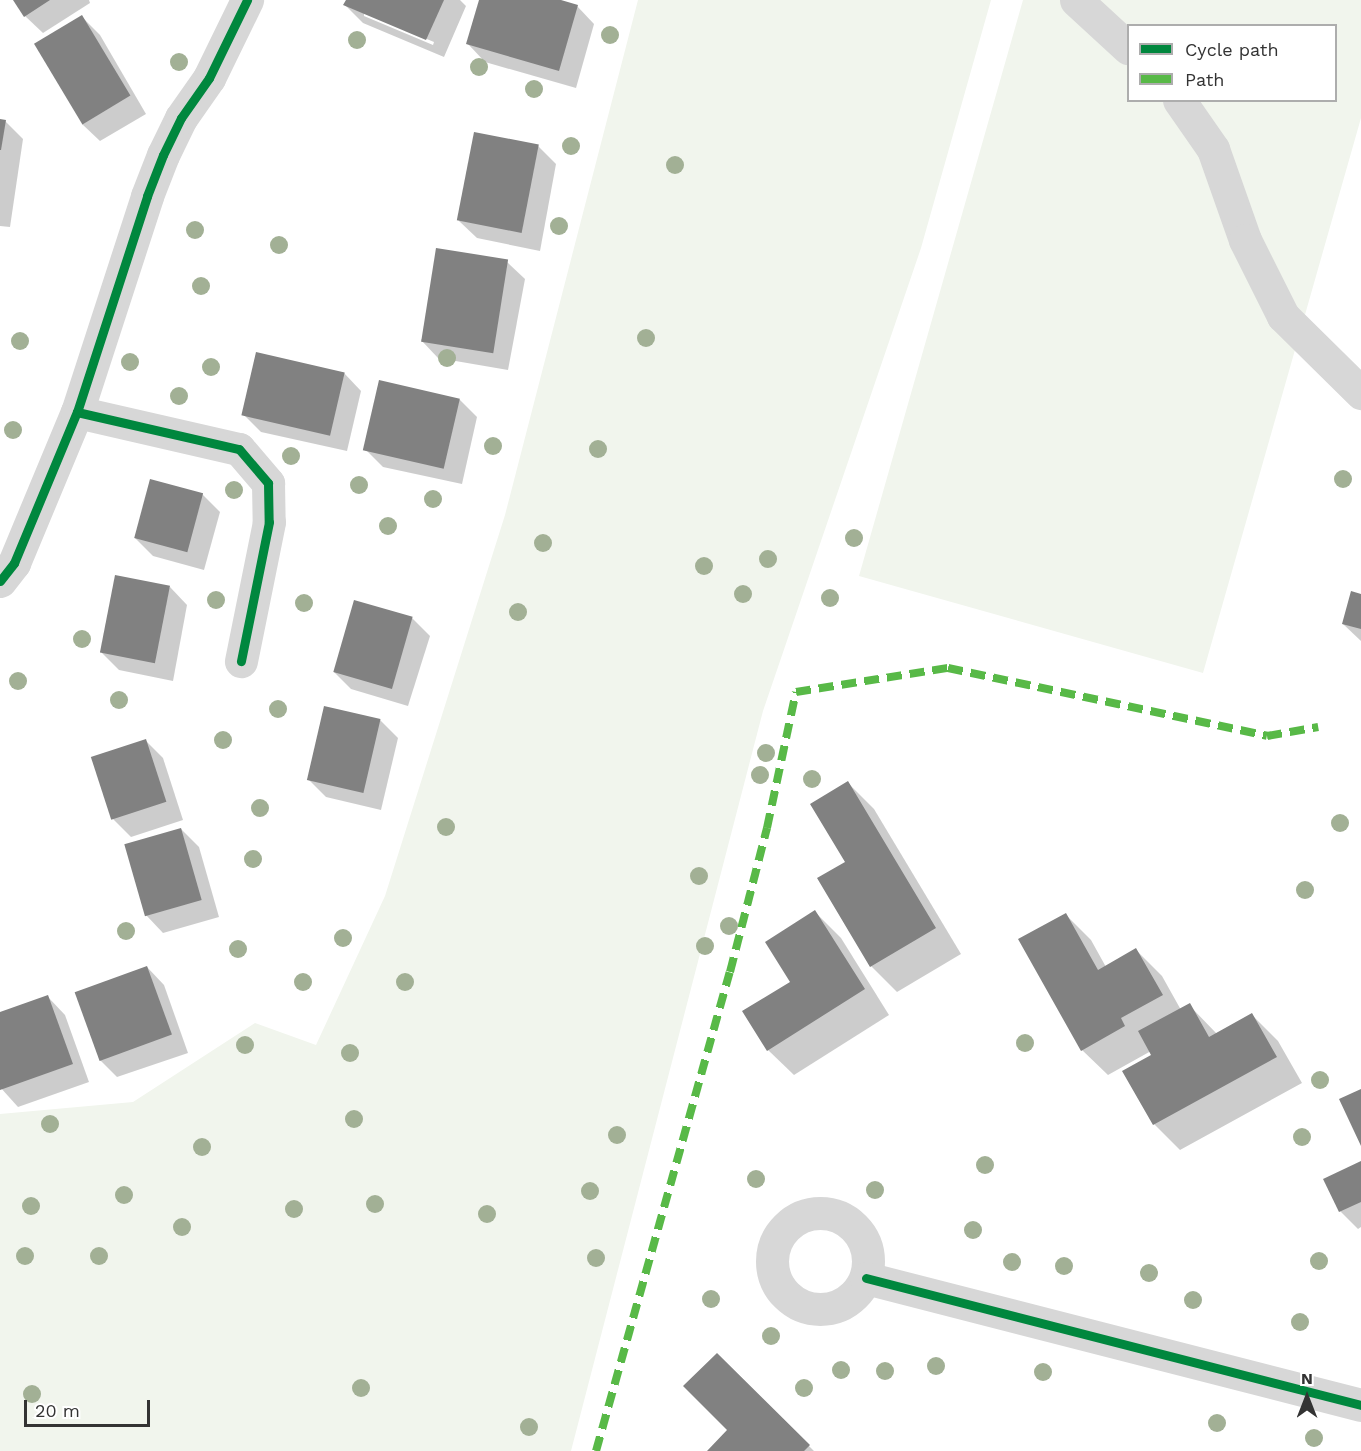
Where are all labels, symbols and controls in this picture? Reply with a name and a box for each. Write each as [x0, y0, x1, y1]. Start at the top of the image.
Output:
legend [1127, 24, 1337, 102]
text: Cycle path [1185, 39, 1279, 60]
text: Path [1185, 69, 1225, 90]
north arrow [1277, 1367, 1337, 1427]
text: N [1301, 1369, 1313, 1388]
scale bar [27, 1388, 153, 1426]
text: 20 m [35, 1400, 80, 1421]

